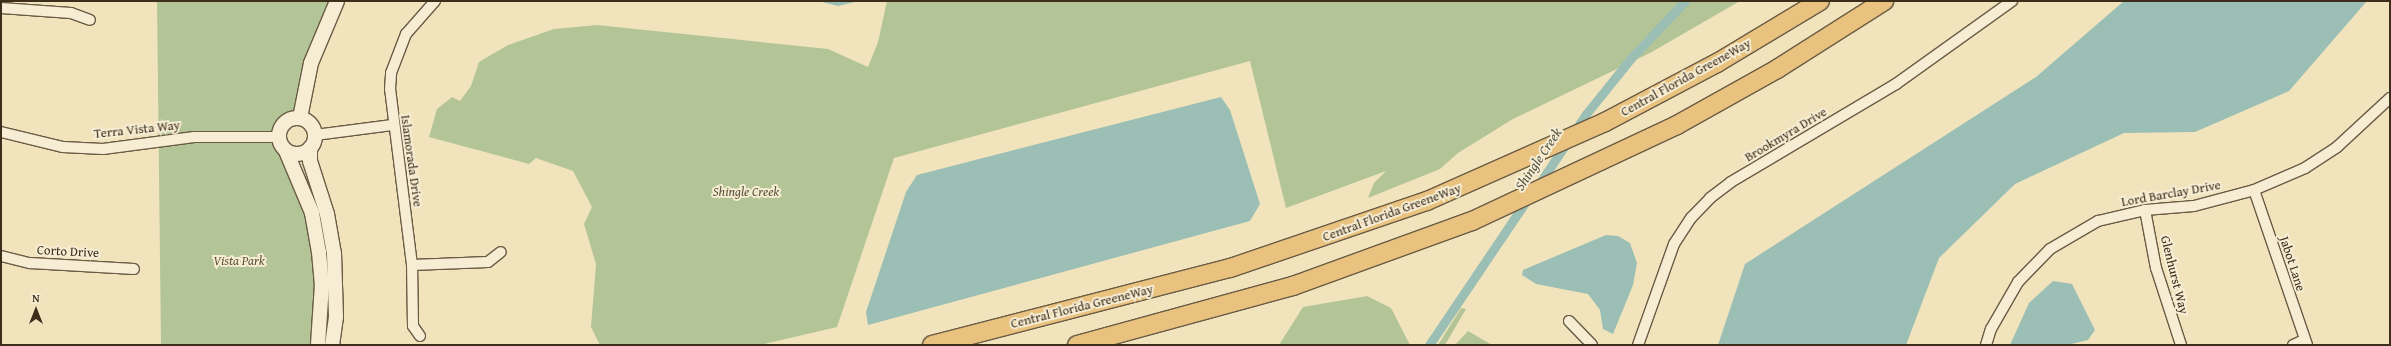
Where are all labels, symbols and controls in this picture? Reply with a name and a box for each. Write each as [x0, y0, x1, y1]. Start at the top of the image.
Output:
street label: Central Florida GreeneWay [1618, 36, 1754, 120]
street label: Brookmyra Drive [1742, 104, 1830, 166]
street label: Islamorada Drive [397, 114, 425, 208]
street label: Terra Vista Way [93, 118, 181, 142]
water label: Shingle Creek [1511, 125, 1565, 193]
street label: Lord Barclay Drive [2120, 178, 2222, 210]
street label: Central Florida GreeneWay [1321, 181, 1463, 245]
park label: Shingle Creek [713, 184, 779, 200]
street label: Glenhurst Way [2157, 234, 2191, 316]
street label: Jabot Lane [2276, 235, 2308, 293]
street label: Corto Drive [36, 243, 100, 261]
park label: Vista Park [213, 253, 265, 269]
street label: Central Florida GreeneWay [1009, 282, 1155, 332]
north arrow [16, 290, 56, 330]
text: N [32, 290, 40, 306]

